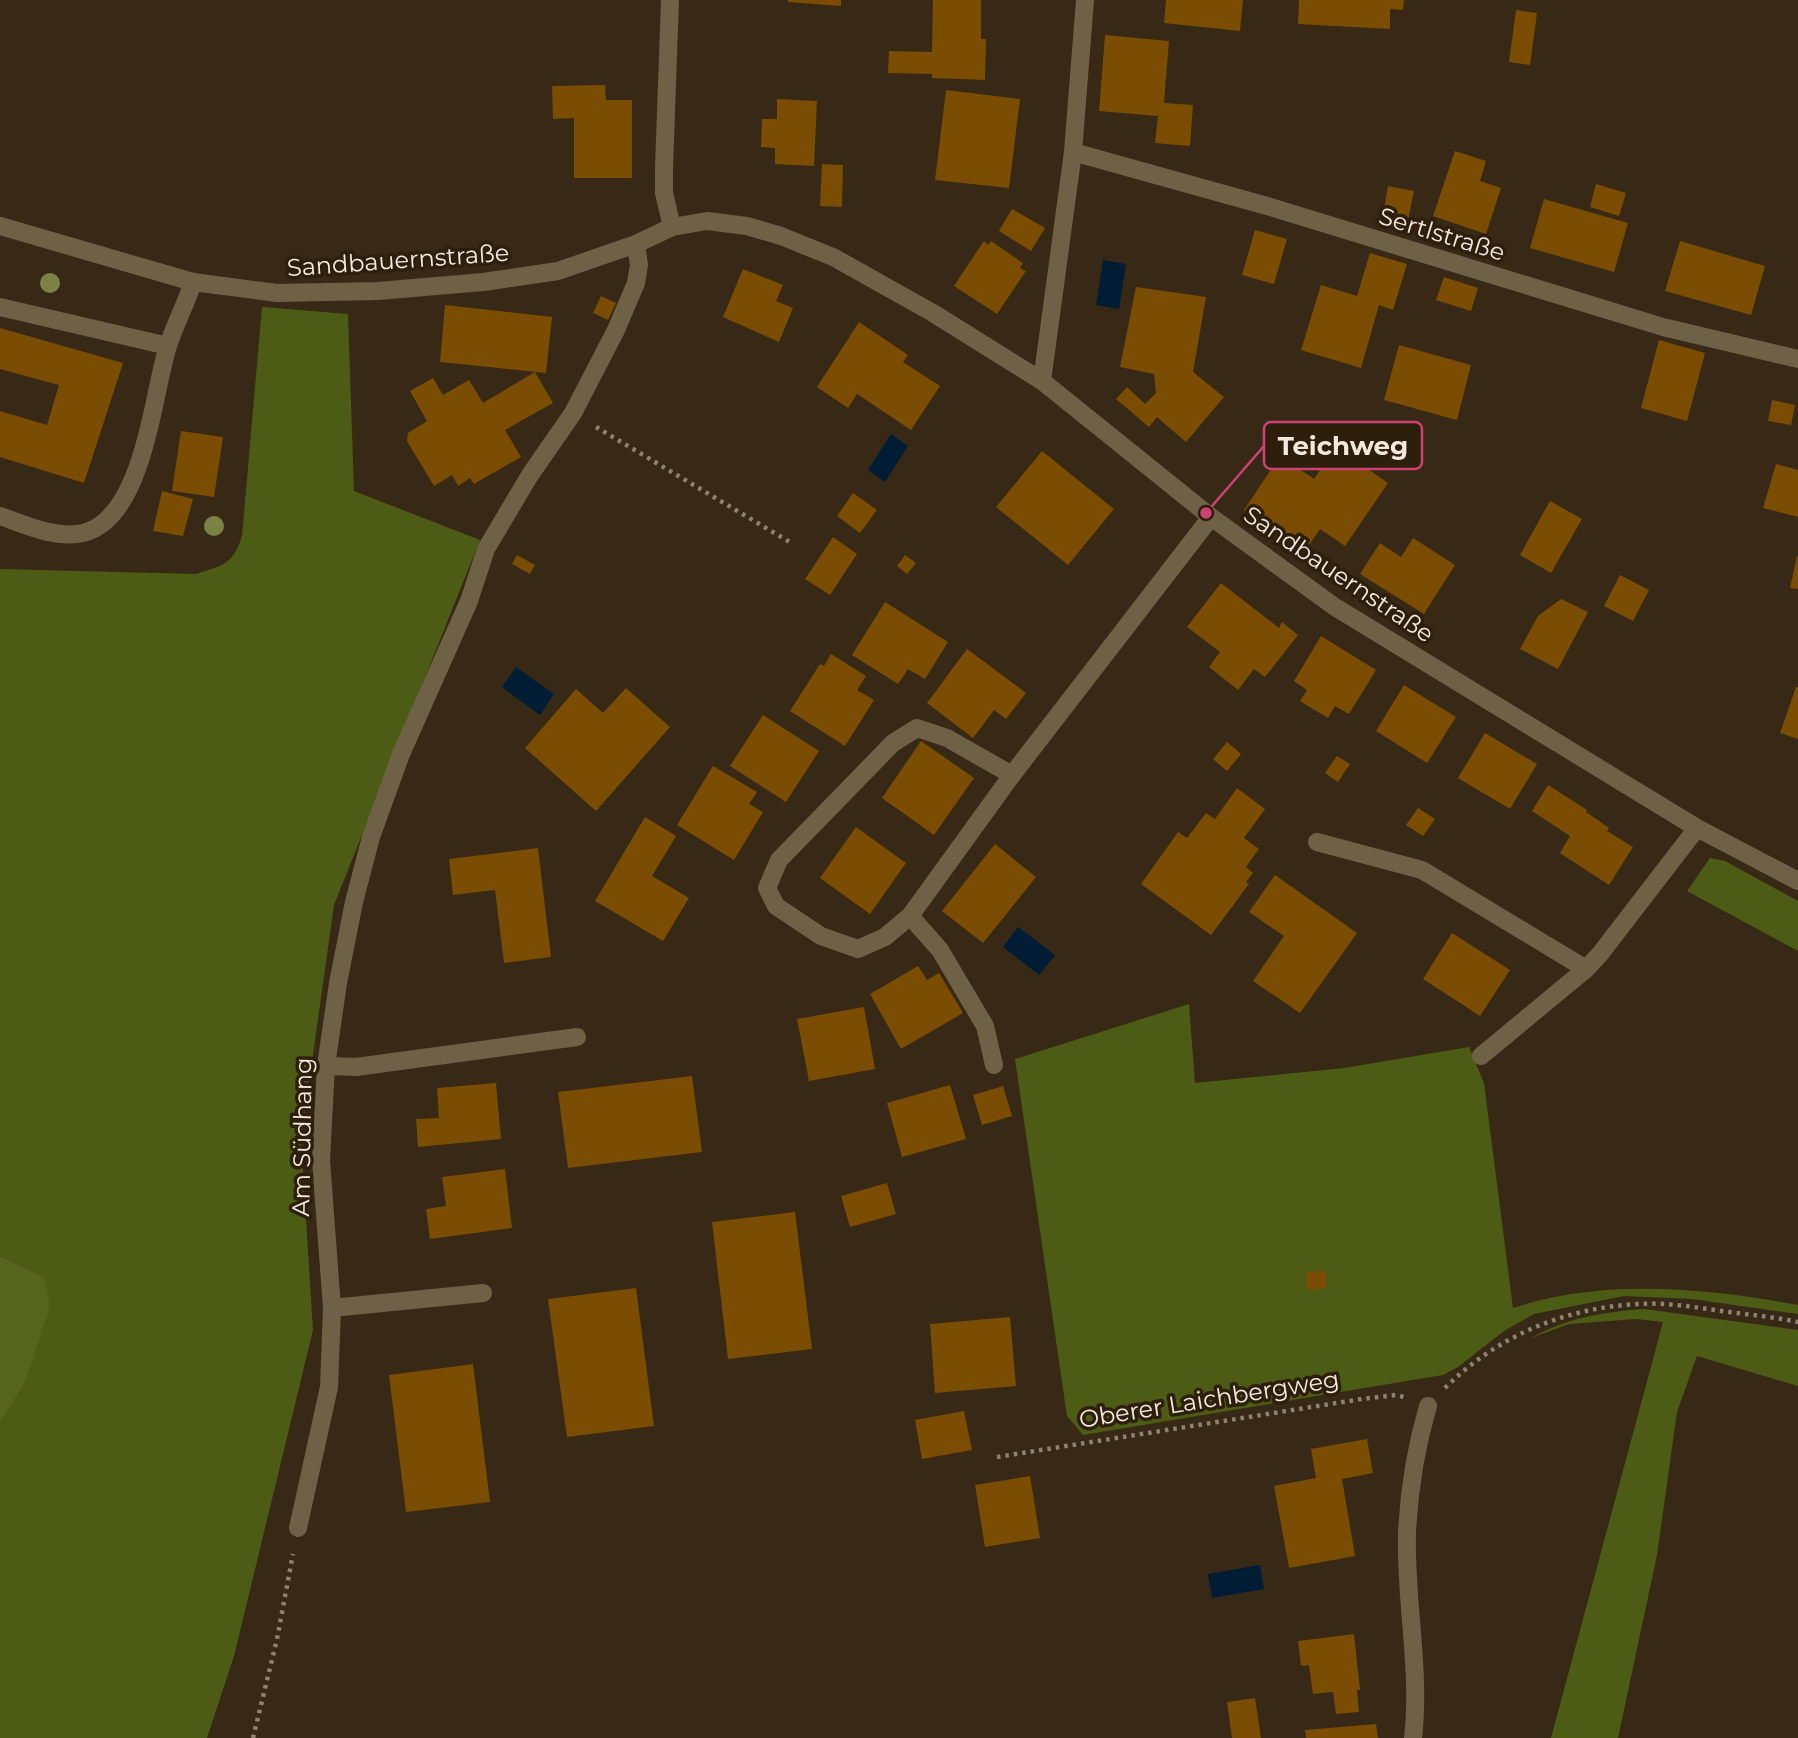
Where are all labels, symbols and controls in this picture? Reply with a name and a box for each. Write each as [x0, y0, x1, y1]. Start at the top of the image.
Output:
street label: Sertlstraße [1375, 201, 1509, 267]
street label: Sandbauernstraße [286, 238, 510, 282]
callout: Teichweg [1264, 422, 1422, 469]
text: Teichweg [1278, 430, 1408, 462]
street label: Sandbauernstraße [1239, 500, 1439, 648]
street label: Am Südhang [286, 1057, 318, 1217]
street label: Oberer Laichbergweg [1077, 1364, 1341, 1434]

